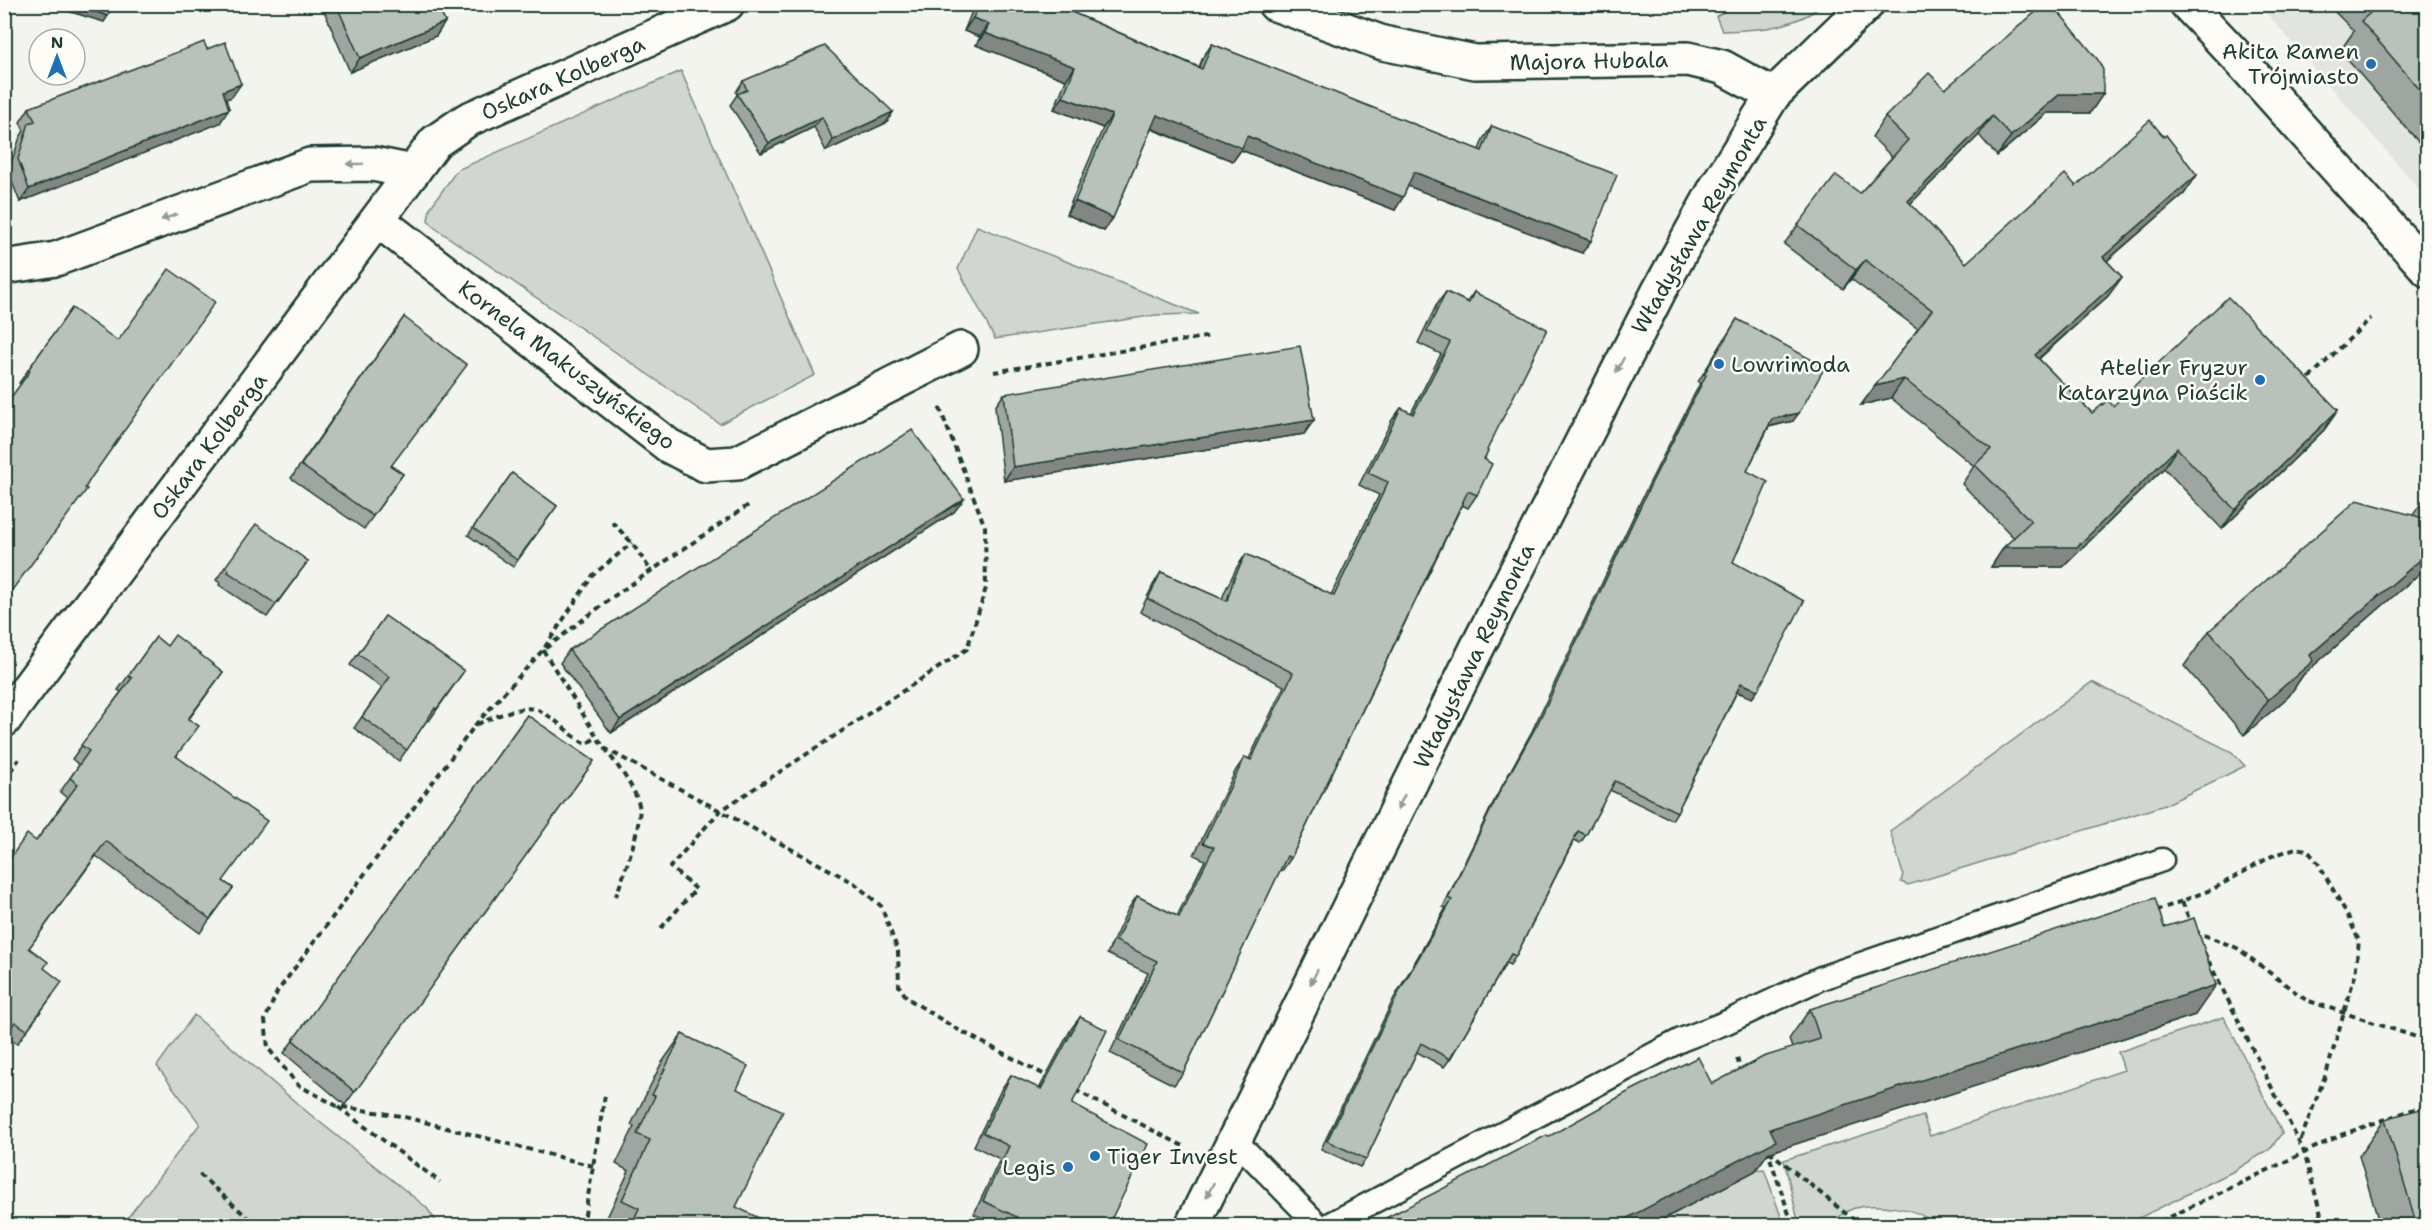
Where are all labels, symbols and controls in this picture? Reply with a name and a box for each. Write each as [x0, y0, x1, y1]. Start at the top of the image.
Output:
north arrow [27, 27, 87, 87]
street label: Oskara Kolberga [477, 29, 650, 127]
text: N [51, 32, 63, 53]
place label: Akita Ramen Trójmiasto [2222, 37, 2359, 91]
street label: Majora Hubala [1509, 45, 1669, 77]
marker: Akita Ramen Trójmiasto [2364, 57, 2378, 71]
street label: Władysława Reymonta [1625, 110, 1773, 339]
one-way arrow [345, 159, 364, 169]
one-way arrow [160, 213, 178, 222]
street label: Kornela Makuszyńskiego [453, 274, 681, 456]
place label: Lowrimoda [1731, 350, 1850, 379]
place label: Atelier Fryzur Katarzyna Piaścik [2057, 353, 2248, 407]
one-way arrow [1615, 357, 1625, 374]
marker: Lowrimoda [1712, 357, 1726, 371]
street label: Oskara Kolberga [144, 367, 274, 525]
marker: Atelier Fryzur Katarzyna Piaścik [2253, 373, 2267, 387]
street label: Władysława Reymonta [1407, 538, 1541, 773]
one-way arrow [1396, 793, 1406, 811]
one-way arrow [1310, 968, 1319, 985]
place label: Tiger Invest [1107, 1142, 1238, 1171]
marker: Tiger Invest [1088, 1149, 1102, 1163]
place label: Legis [1002, 1153, 1056, 1182]
marker: Legis [1061, 1160, 1075, 1174]
one-way arrow [1205, 1181, 1215, 1198]

